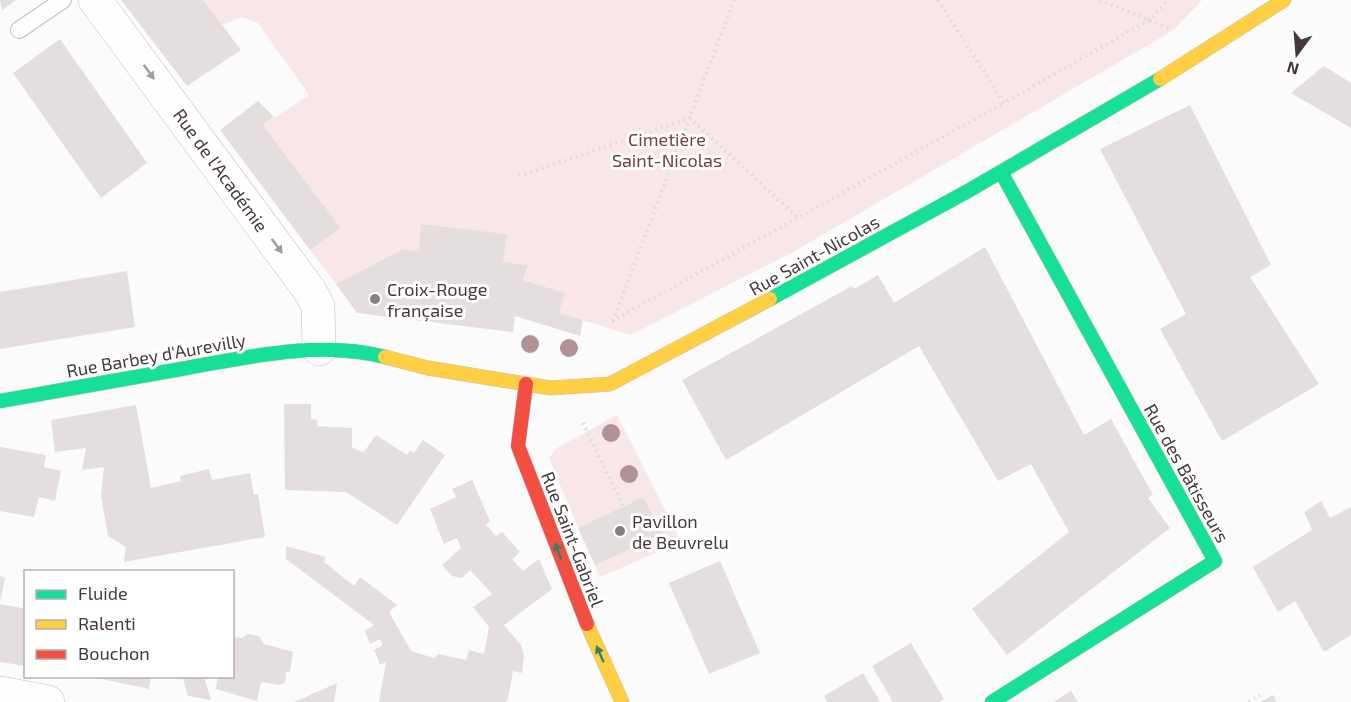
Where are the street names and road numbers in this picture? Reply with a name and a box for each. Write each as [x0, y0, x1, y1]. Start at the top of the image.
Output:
street label: Rue de l'Académie [169, 104, 273, 236]
street label: Rue Saint-Nicolas [745, 210, 883, 300]
street label: Rue Barbey d'Aurevilly [65, 328, 248, 382]
street label: Rue des Bâtisseurs [1140, 400, 1234, 546]
street label: Rue Saint-Gabriel [537, 468, 609, 610]

